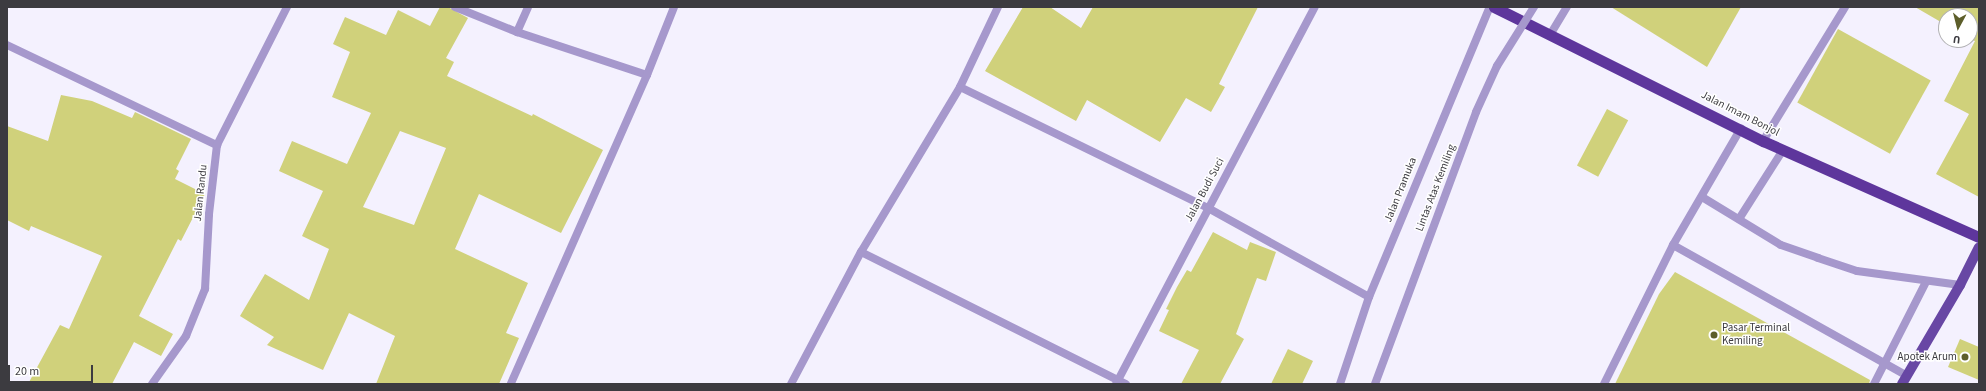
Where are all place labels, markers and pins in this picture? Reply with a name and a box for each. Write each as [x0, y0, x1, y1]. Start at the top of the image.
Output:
place label: Pasar Terminal Kemiling [1722, 322, 1790, 348]
marker: Pasar Terminal Kemiling [1709, 330, 1719, 340]
place label: Apotek Arum [1898, 350, 1957, 364]
marker: Apotek Arum [1960, 352, 1970, 362]

